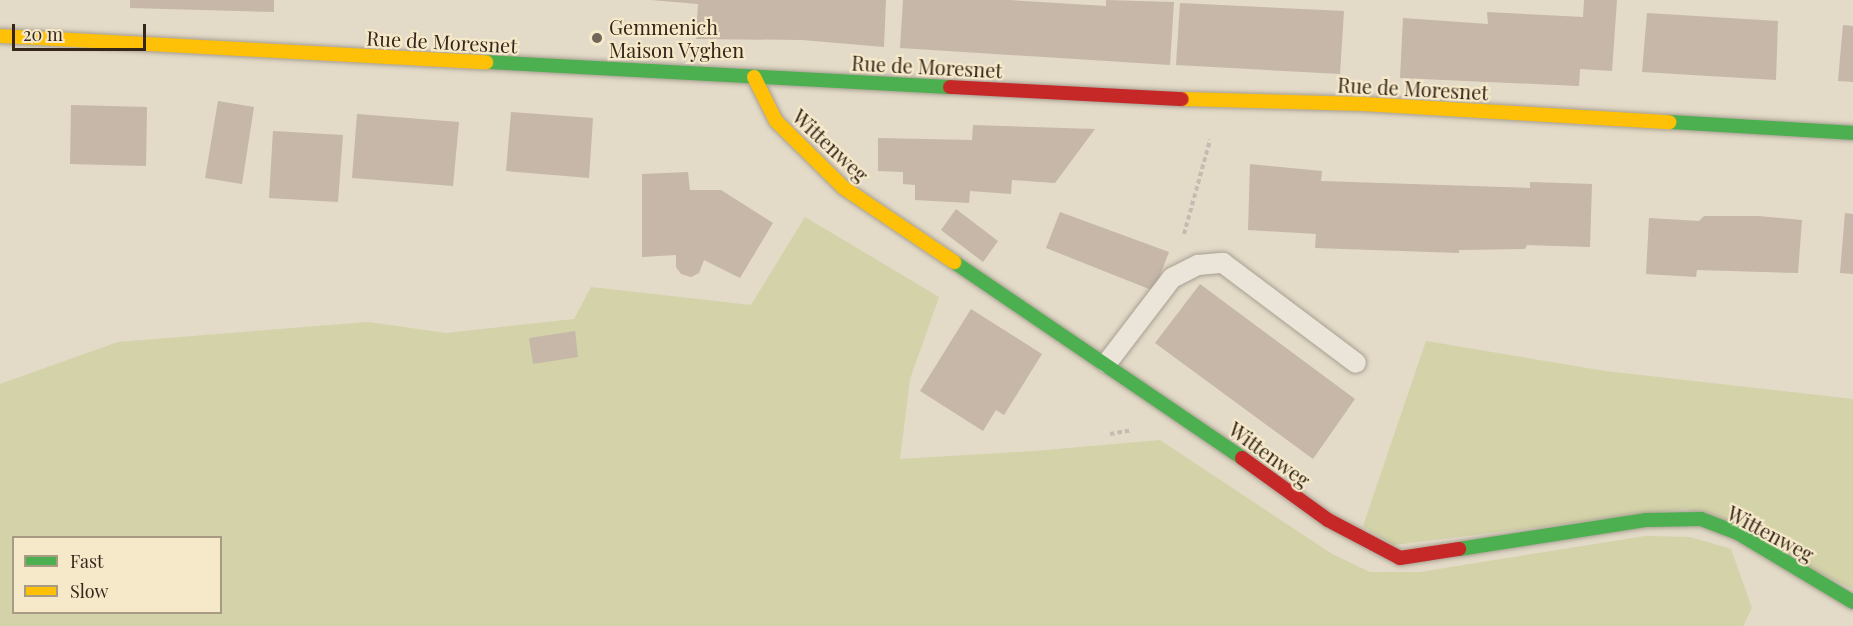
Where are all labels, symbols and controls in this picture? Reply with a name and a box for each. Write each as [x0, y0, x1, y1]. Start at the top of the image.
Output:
scale bar [15, 12, 148, 50]
place label: Gemmenich Maison Vyghen [609, 14, 745, 61]
text: 20 m [23, 22, 63, 46]
street label: Rue de Moresnet [366, 25, 518, 57]
marker: Gemmenich Maison Vyghen [590, 31, 604, 45]
street label: Rue de Moresnet [851, 50, 1003, 82]
street label: Rue de Moresnet [1337, 72, 1489, 104]
street label: Wittenweg [788, 104, 874, 186]
street label: Wittenweg [1225, 416, 1315, 492]
street label: Wittenweg [1724, 500, 1818, 566]
legend [12, 536, 222, 614]
text: Fast [70, 549, 103, 573]
text: Slow [70, 579, 108, 603]

